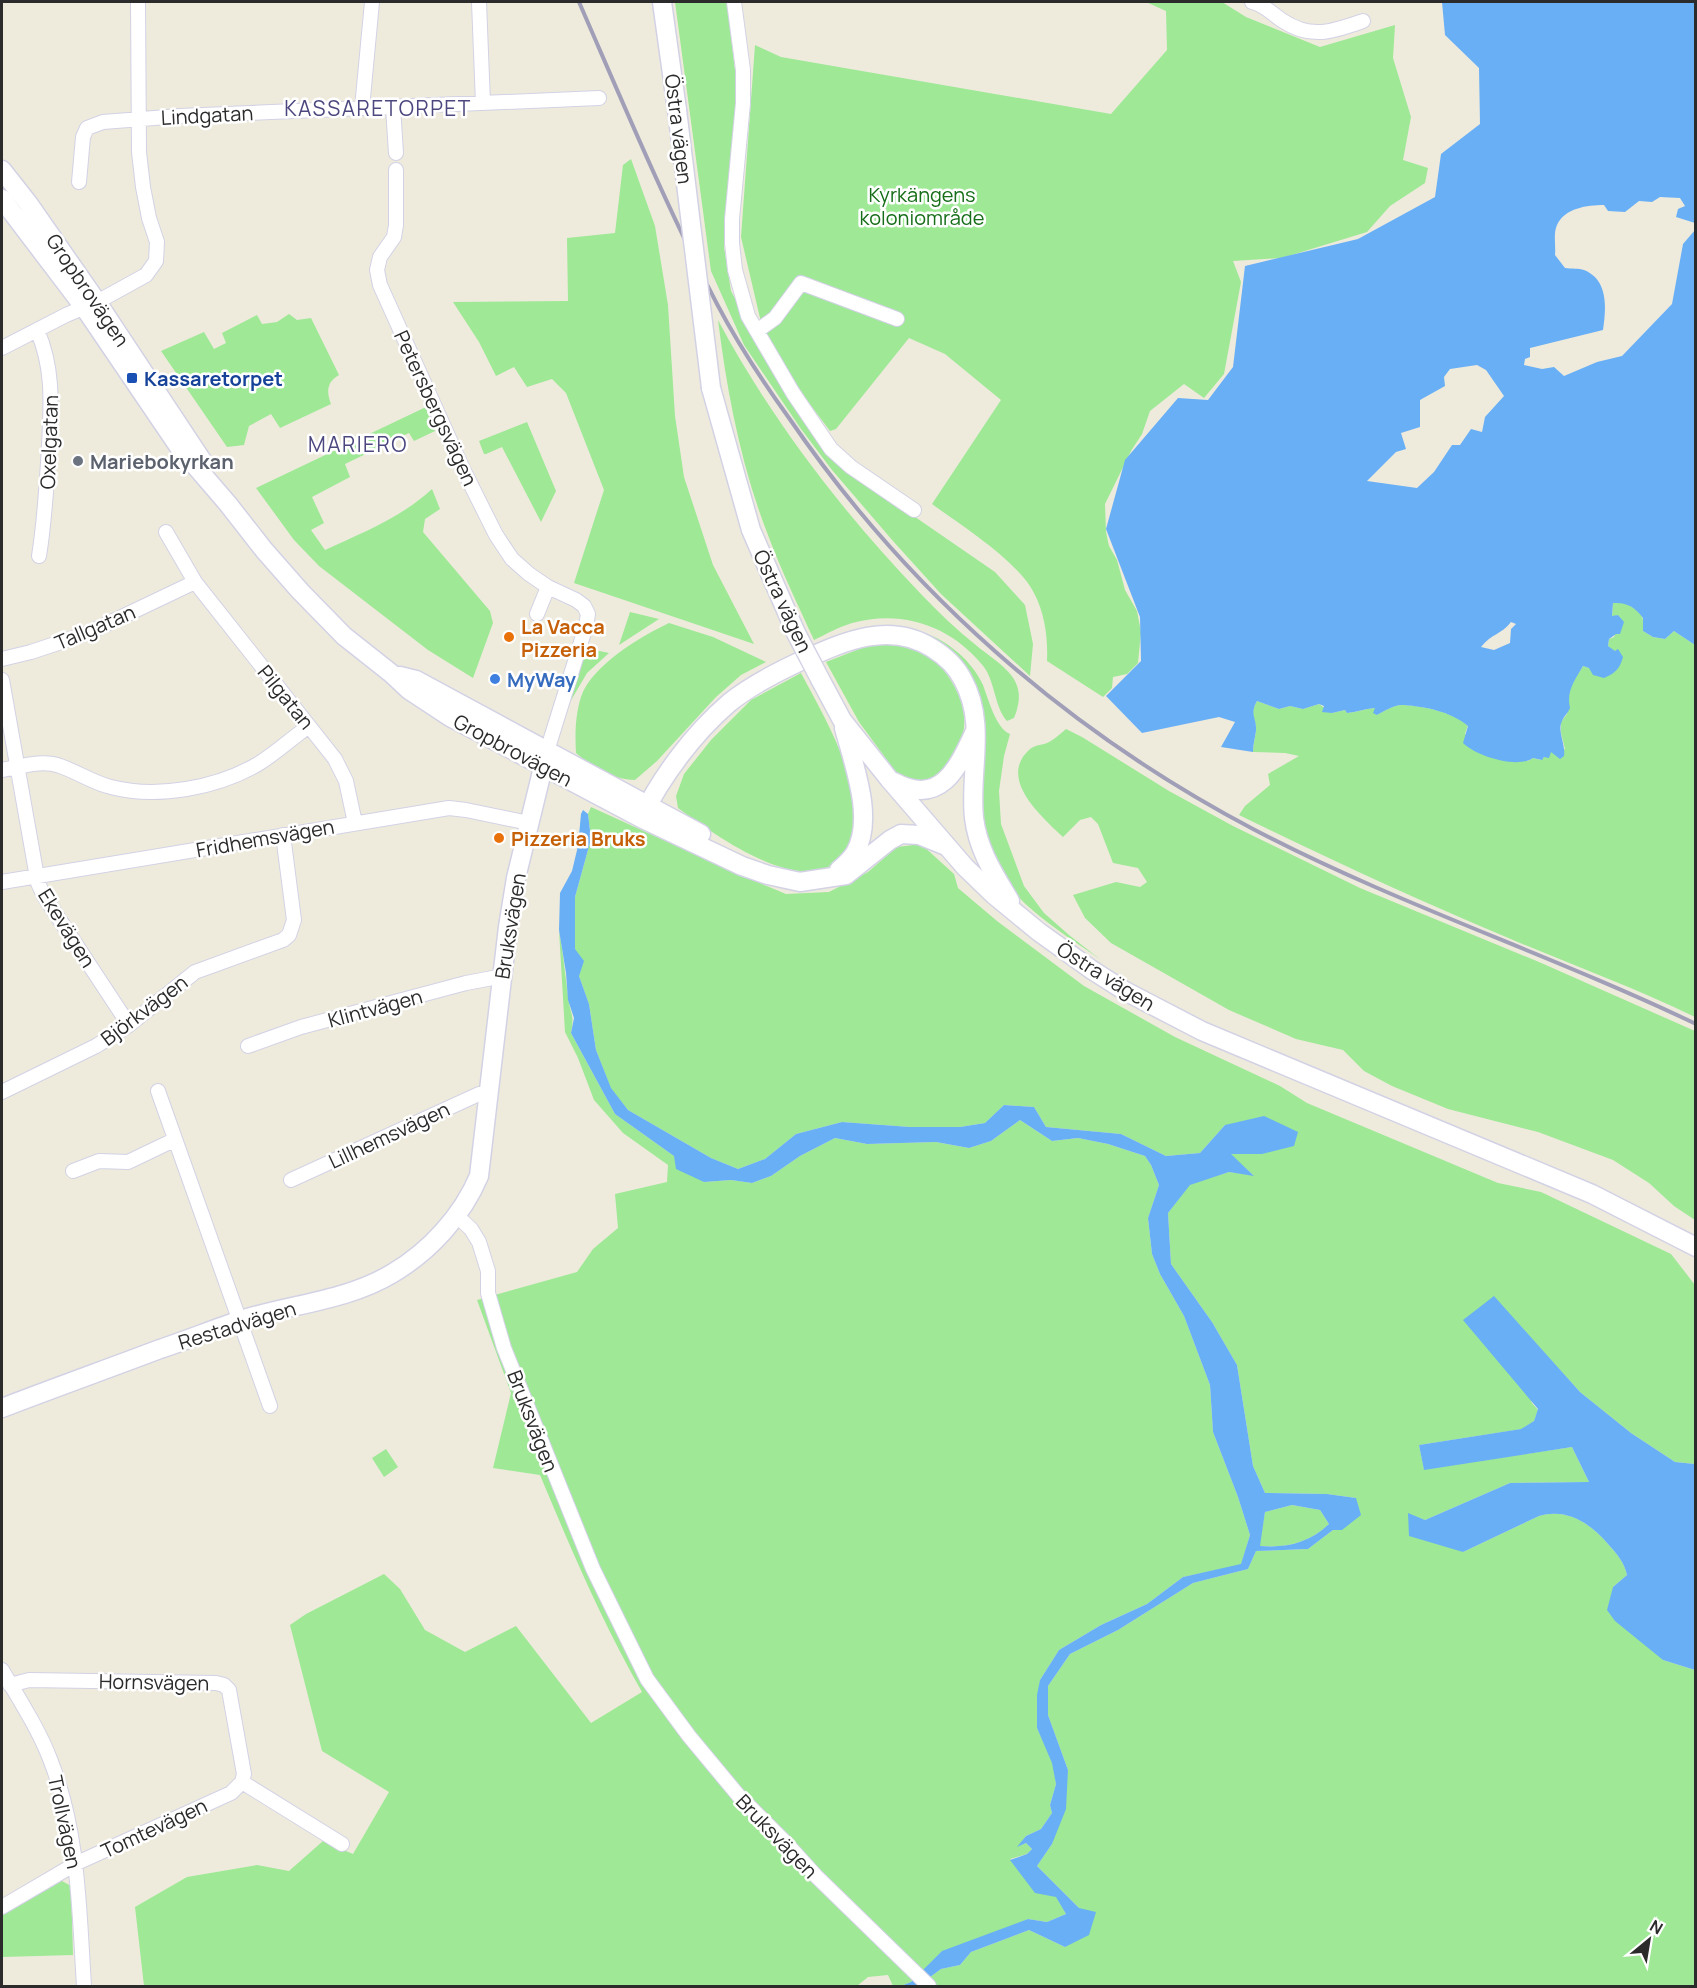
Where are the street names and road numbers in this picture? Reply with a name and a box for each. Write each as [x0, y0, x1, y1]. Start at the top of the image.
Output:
street label: Östra vägen [659, 72, 699, 186]
street label: Lindgatan [160, 99, 254, 131]
street label: Gropbrovägen [40, 228, 136, 352]
street label: Petersbergsvägen [388, 326, 484, 490]
street label: Oxelgatan [34, 394, 64, 490]
street label: Östra vägen [747, 545, 819, 657]
street label: Tallgatan [51, 598, 139, 656]
street label: Pilgatan [252, 659, 320, 735]
street label: Gropbrovägen [449, 707, 577, 793]
street label: Fridhemsvägen [194, 813, 336, 863]
street label: Bruksvägen [488, 871, 532, 981]
street label: Ekevägen [32, 883, 102, 973]
street label: Östra vägen [1052, 935, 1160, 1017]
street label: Björkvägen [95, 969, 193, 1051]
street label: Klintvägen [325, 982, 425, 1034]
street label: Lillhemsvägen [324, 1095, 454, 1175]
street label: Restadvägen [175, 1294, 299, 1356]
street label: Bruksvägen [501, 1366, 565, 1476]
street label: Hornsvägen [99, 1668, 209, 1696]
street label: Trollvägen [42, 1773, 88, 1871]
street label: Bruksvägen [730, 1788, 824, 1884]
street label: Tomtevägen [97, 1792, 211, 1864]

